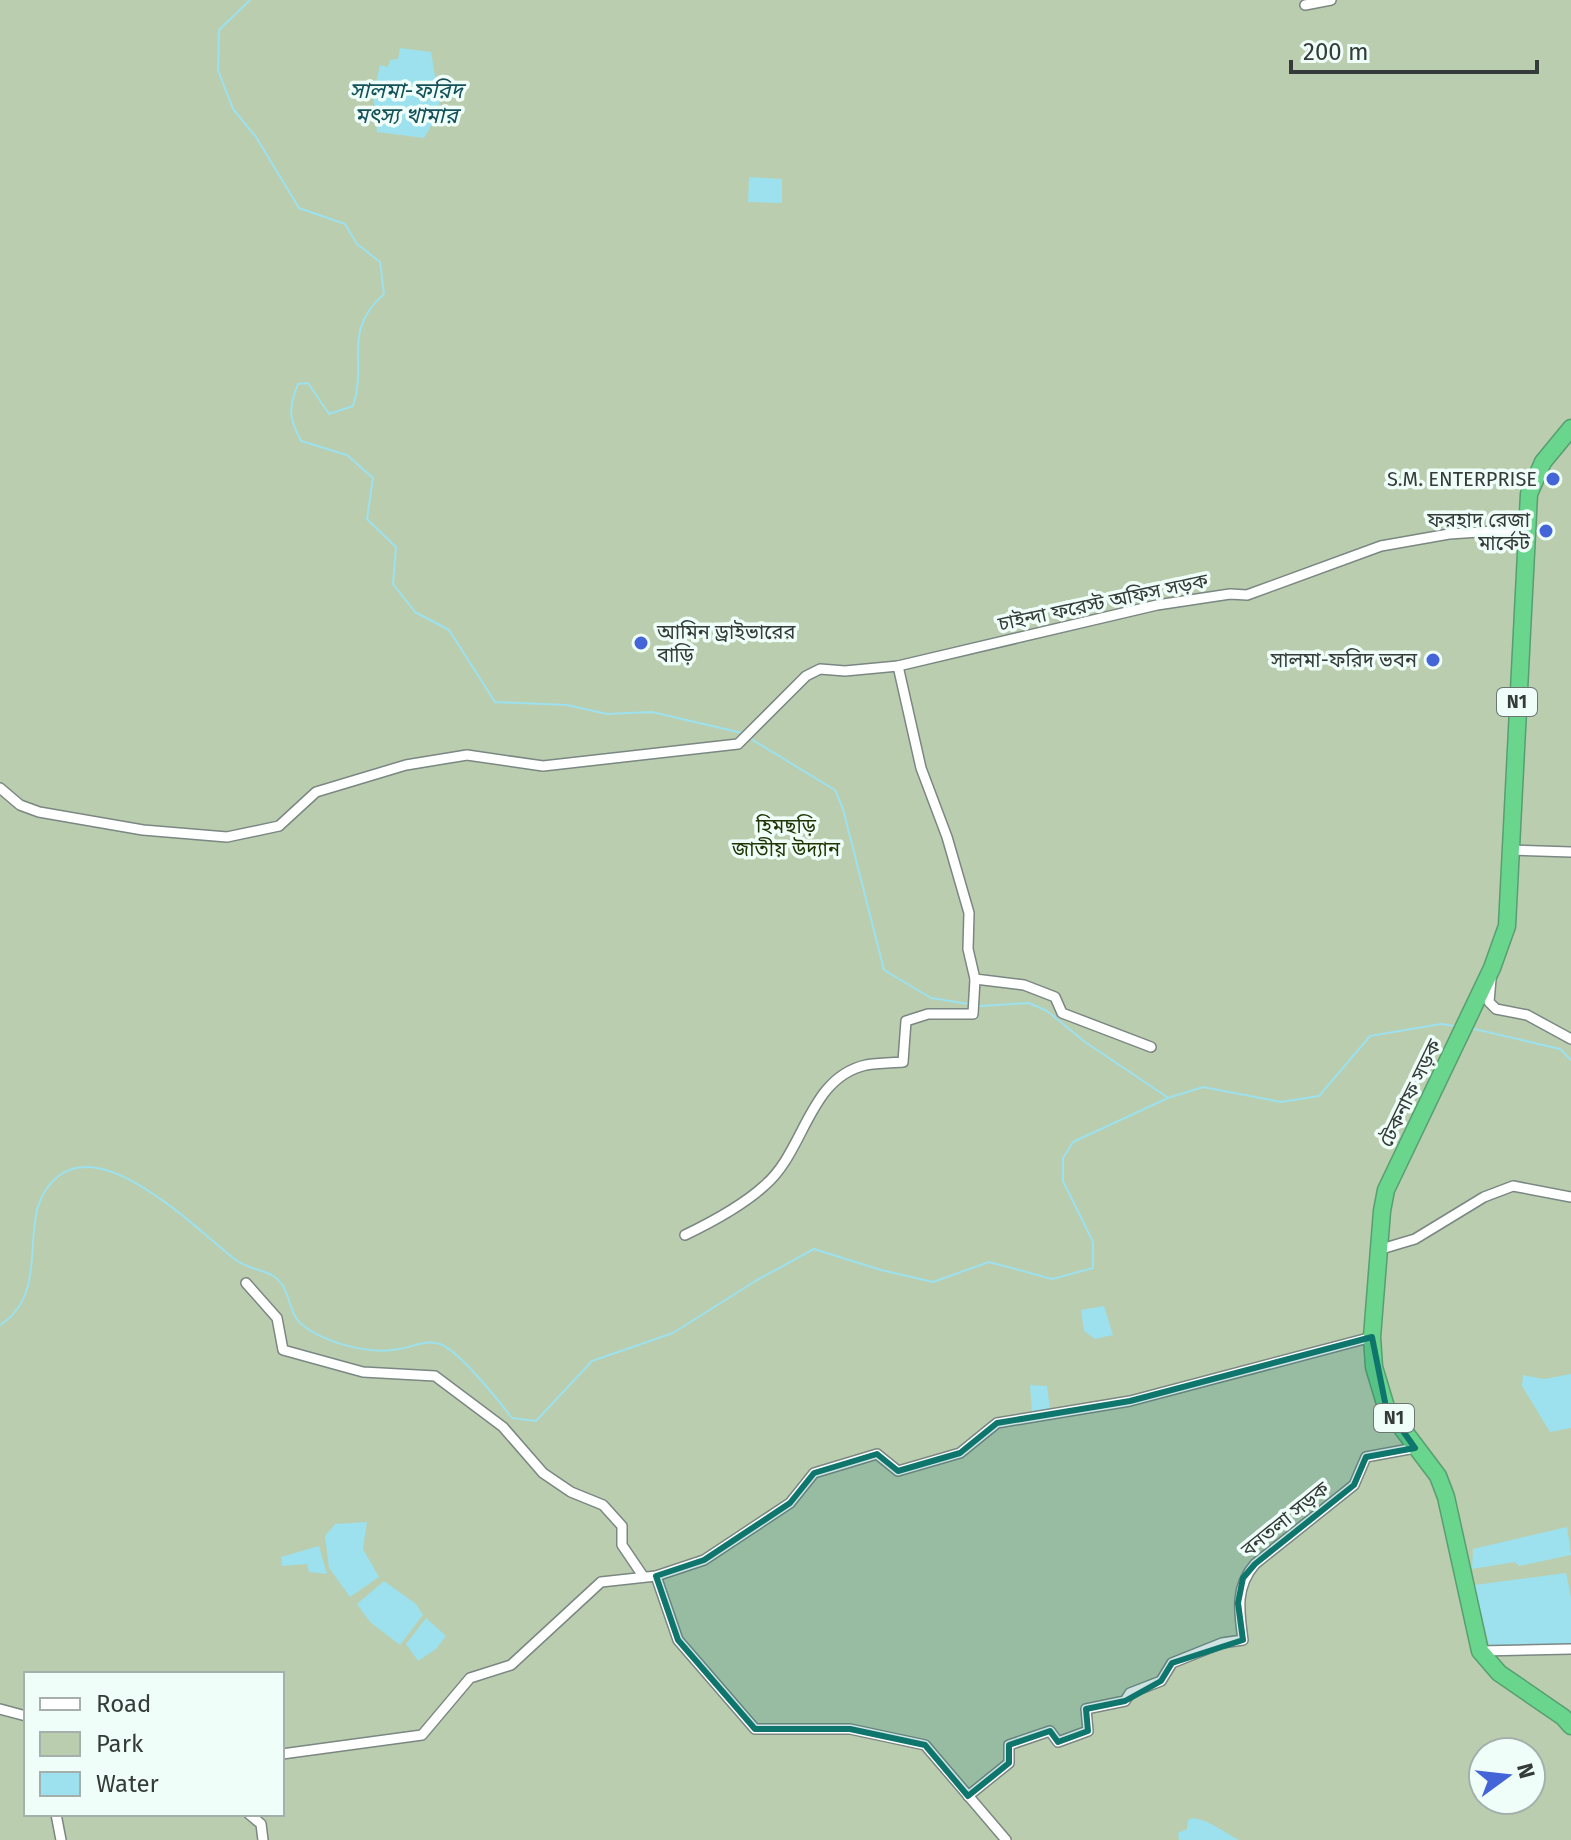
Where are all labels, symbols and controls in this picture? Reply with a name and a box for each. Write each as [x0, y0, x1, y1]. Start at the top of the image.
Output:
scale bar [1291, 24, 1537, 74]
text: 200 m [1303, 38, 1369, 66]
water label: সালমা-ফরিদ মৎস্য খামার [349, 77, 466, 129]
place label: S.M. ENTERPRISE [1387, 467, 1537, 491]
marker: S.M. ENTERPRISE [1544, 470, 1562, 488]
place label: ফরহাদ রেজা মার্কেট [1426, 508, 1531, 555]
marker: ফরহাদ রেজা মার্কেট [1537, 522, 1555, 540]
street label: চাইন্দা ফরেস্ট অফিস সড়ক [995, 568, 1211, 636]
place label: আমিন ড্রাইভারের বাড়ি [656, 620, 796, 667]
marker: আমিন ড্রাইভারের বাড়ি [632, 634, 650, 652]
place label: সালমা-ফরিদ ভবন [1270, 648, 1418, 672]
marker: সালমা-ফরিদ ভবন [1424, 651, 1442, 669]
road number: N1 [1497, 688, 1537, 716]
park label: হিমছড়ি জাতীয় উদ্যান [731, 814, 841, 861]
street label: টেকনাফ সড়ক [1374, 1035, 1447, 1151]
road number: N1 [1374, 1404, 1414, 1432]
street label: বনতলা সড়ক [1235, 1476, 1334, 1562]
legend [24, 1672, 284, 1816]
text: Road [96, 1690, 151, 1718]
text: Park [96, 1730, 144, 1758]
north arrow [1467, 1736, 1547, 1816]
text: N [1511, 1760, 1541, 1781]
text: Water [96, 1770, 160, 1798]

